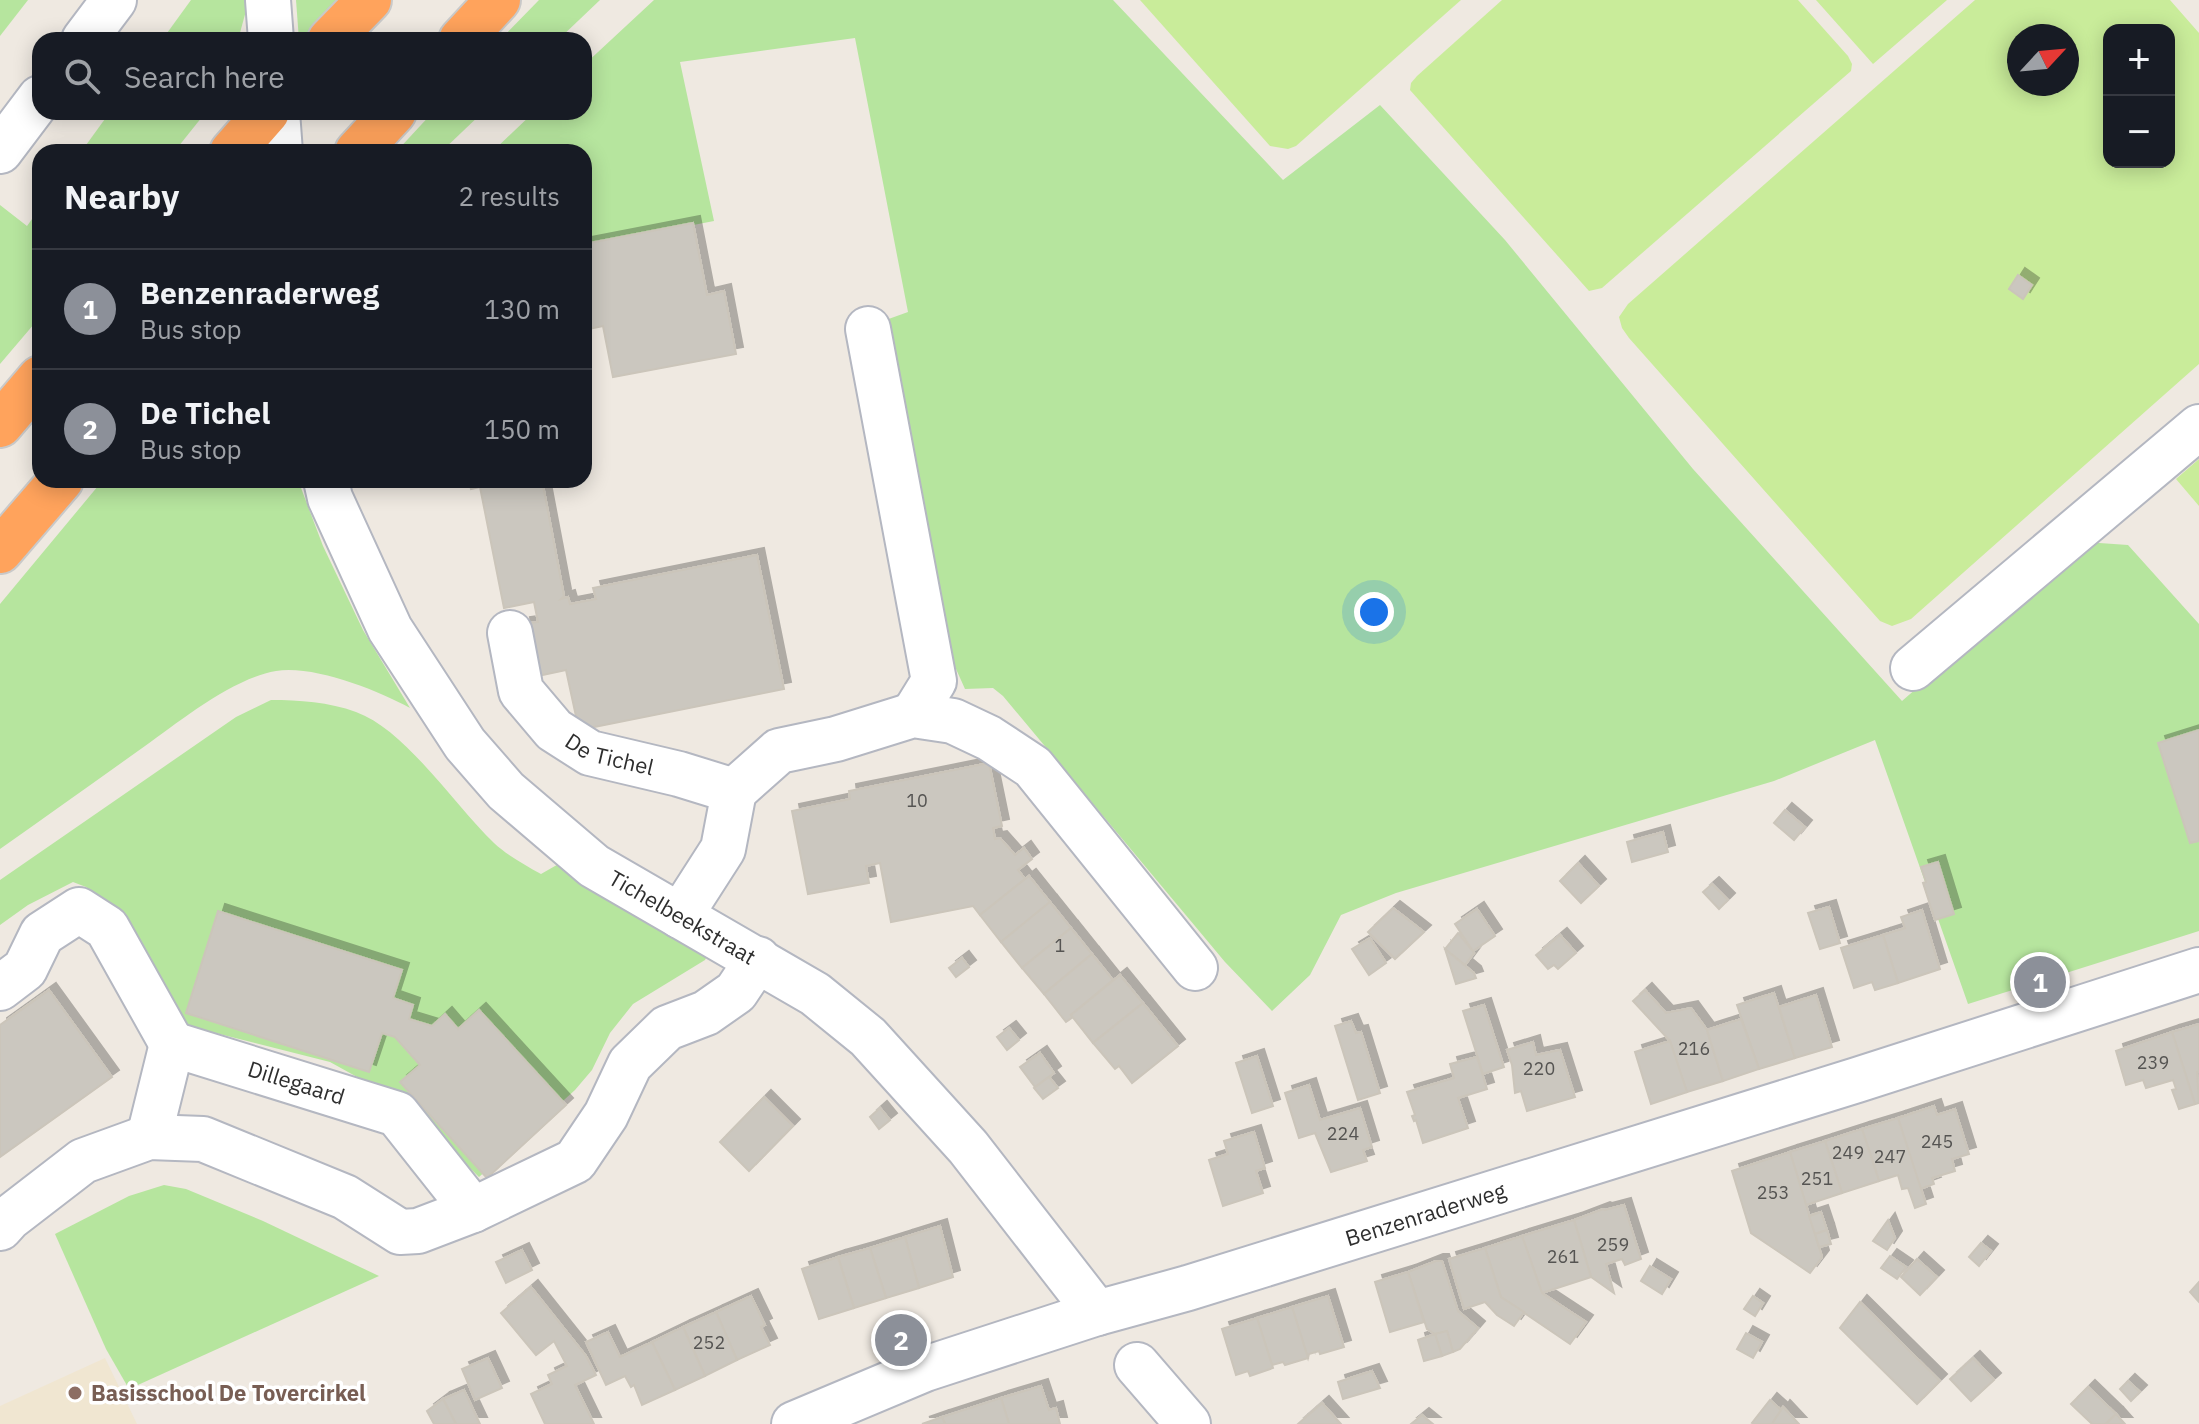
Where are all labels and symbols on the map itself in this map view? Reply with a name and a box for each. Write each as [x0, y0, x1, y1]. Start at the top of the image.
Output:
north arrow [2007, 24, 2079, 96]
your location [1354, 592, 1394, 632]
street label: De Tichel [560, 726, 657, 782]
house number: 10 [906, 789, 928, 812]
street label: Tichelbeekstraat [604, 863, 762, 971]
house number: 1 [1055, 934, 1065, 957]
pin: 1 [2014, 952, 2066, 1012]
house number: 216 [1678, 1037, 1710, 1060]
house number: 239 [2137, 1051, 2169, 1074]
street label: Dillegaard [244, 1054, 349, 1111]
house number: 220 [1523, 1057, 1555, 1080]
house number: 224 [1327, 1122, 1359, 1145]
house number: 245 [1921, 1130, 1953, 1153]
house number: 249 [1832, 1141, 1864, 1164]
house number: 247 [1874, 1145, 1906, 1168]
house number: 251 [1801, 1167, 1833, 1190]
street label: Benzenraderweg [1341, 1175, 1510, 1252]
house number: 253 [1757, 1181, 1789, 1204]
house number: 259 [1597, 1233, 1629, 1256]
house number: 261 [1547, 1245, 1579, 1268]
pin: 2 [875, 1310, 927, 1370]
house number: 252 [693, 1331, 725, 1354]
place label: Basisschool De Tovercirkel [91, 1378, 366, 1407]
marker: Basisschool De Tovercirkel [66, 1384, 84, 1402]

